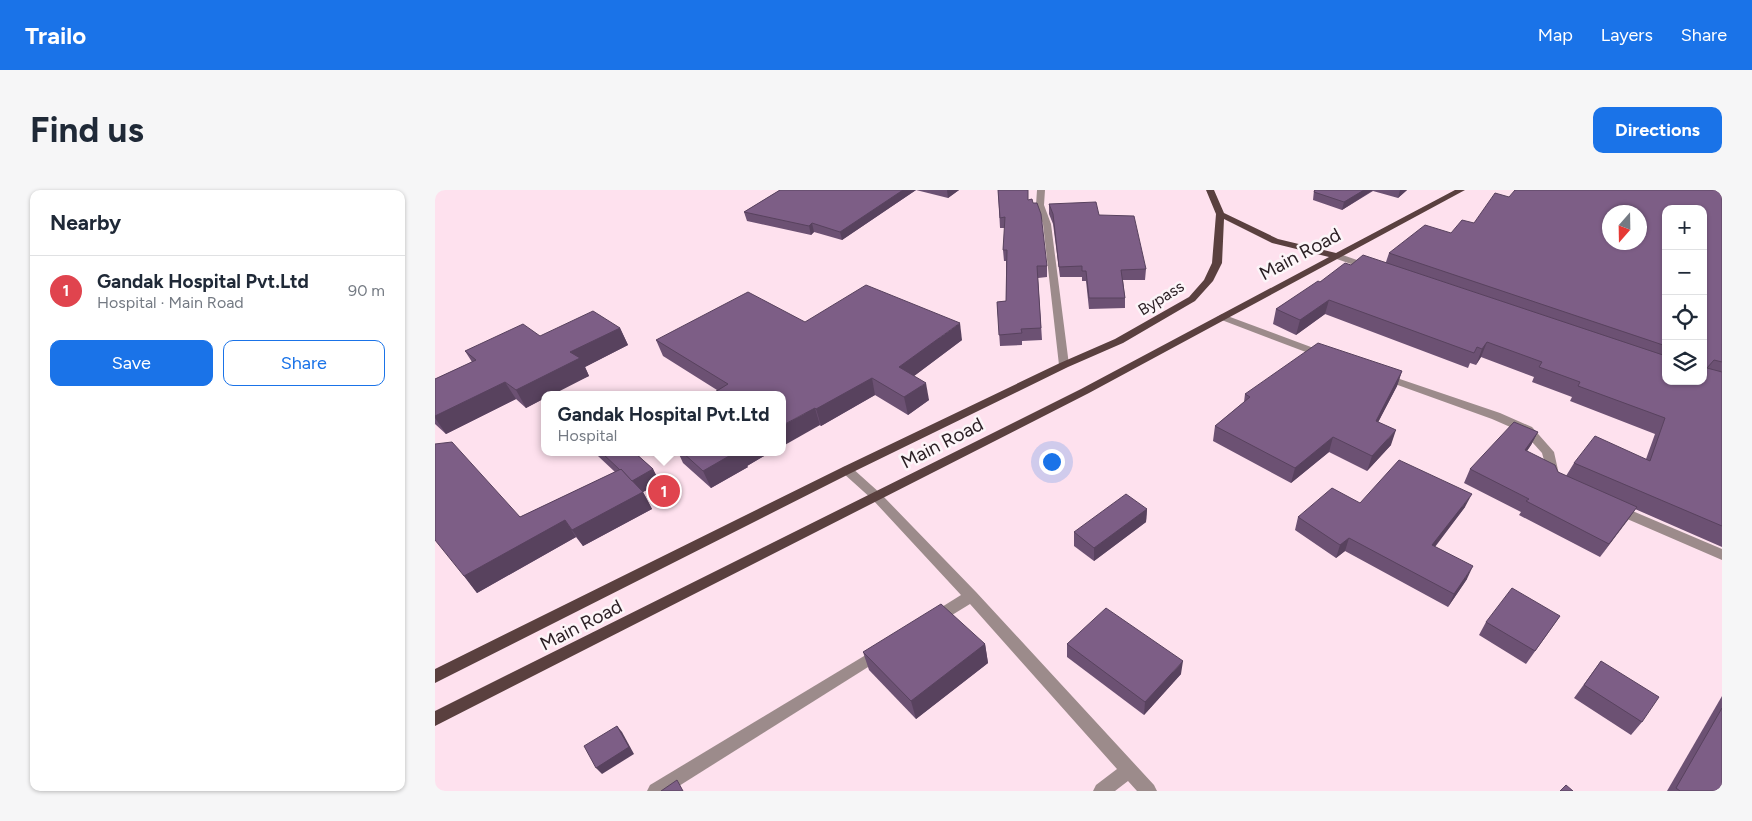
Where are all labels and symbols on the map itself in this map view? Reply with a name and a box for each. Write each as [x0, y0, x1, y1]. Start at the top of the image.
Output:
north arrow [1602, 205, 1647, 250]
street label: Main Road [1255, 223, 1345, 285]
street label: Bypass [1134, 277, 1188, 319]
street label: Main Road [897, 413, 987, 473]
your location [1039, 449, 1065, 475]
pin: 1 [648, 472, 680, 510]
street label: Main Road [536, 595, 626, 655]

